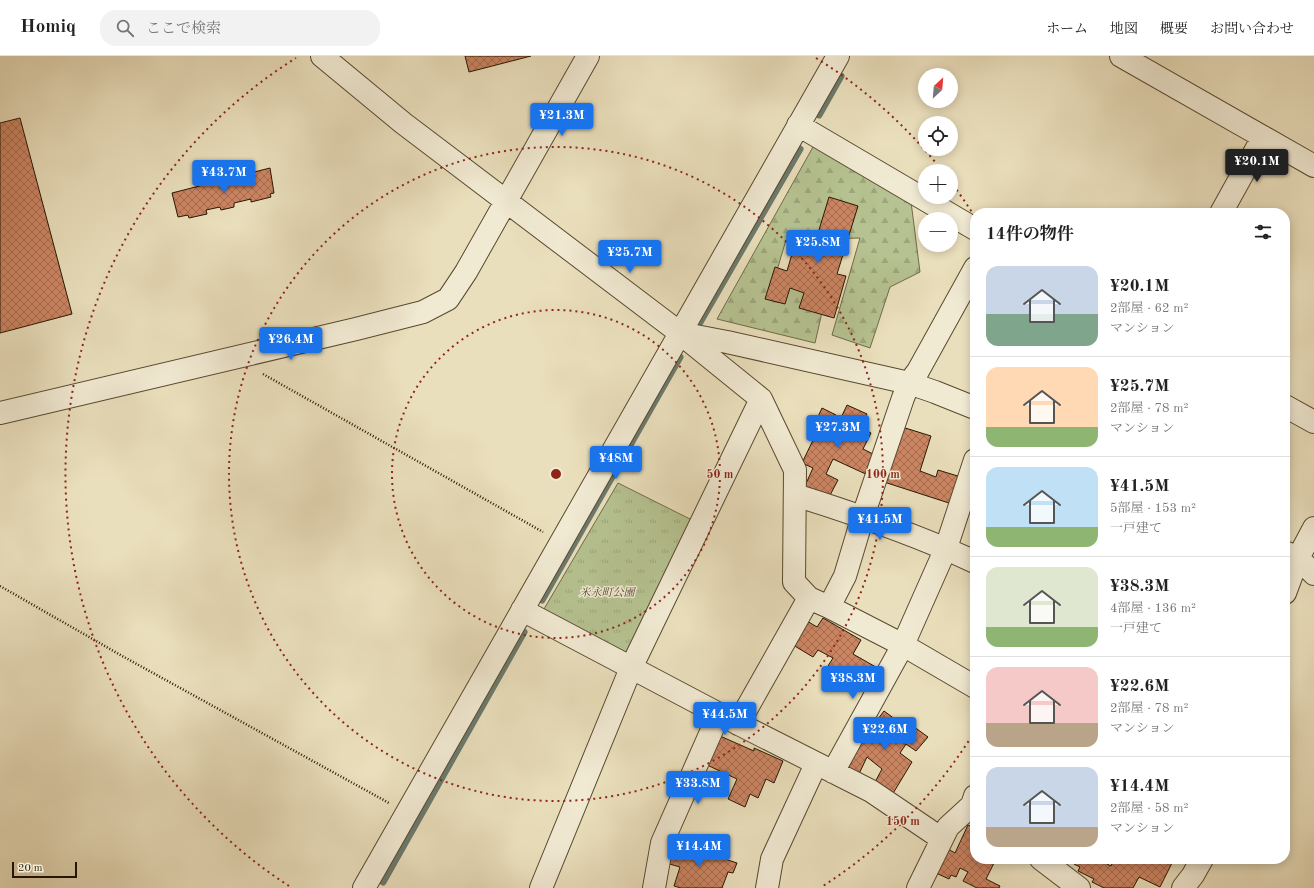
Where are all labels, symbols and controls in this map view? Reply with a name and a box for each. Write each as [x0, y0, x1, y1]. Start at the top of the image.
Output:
search box [100, 10, 380, 46]
icon: search [114, 17, 136, 39]
text: Homiq [20, 18, 76, 37]
text: ここで検索 [146, 22, 221, 37]
text: ホーム [1046, 22, 1088, 36]
text: 地図 [1110, 22, 1138, 36]
text: 概要 [1160, 22, 1188, 36]
text: お問い合わせ [1210, 22, 1294, 36]
north arrow [918, 68, 958, 108]
map controls [918, 68, 958, 252]
pin: ¥21.3M [529, 103, 595, 137]
text: ¥21.3M [539, 109, 585, 122]
button: locate [918, 116, 958, 156]
pin: ¥20.1M [1224, 149, 1290, 183]
text: ¥20.1M [1234, 155, 1280, 168]
pin: ¥43.7M [191, 160, 257, 194]
button: + [918, 164, 958, 204]
text: ¥43.7M [201, 166, 247, 179]
button: − [918, 212, 958, 252]
icon: filters [1252, 221, 1274, 243]
text: 14件の物件 [986, 226, 1074, 243]
pin: ¥25.8M [785, 230, 851, 264]
text: ¥25.8M [795, 236, 841, 249]
pin: ¥25.7M [597, 240, 663, 274]
text: ¥25.7M [607, 246, 653, 259]
text: ¥20.1M [1110, 278, 1169, 295]
icon: home [1018, 282, 1066, 330]
text: 2部屋 · 62 m² [1110, 302, 1188, 315]
text: マンション [1110, 322, 1174, 335]
pin: ¥26.4M [258, 327, 324, 361]
text: ¥26.4M [268, 333, 314, 346]
text: ¥25.7M [1110, 378, 1169, 395]
icon: home [1018, 383, 1066, 431]
text: 2部屋 · 78 m² [1110, 402, 1188, 415]
pin: ¥27.3M [805, 415, 871, 449]
text: ¥27.3M [815, 421, 861, 434]
text: マンション [1110, 422, 1174, 435]
pin: ¥48M [592, 446, 640, 480]
text: ¥48M [599, 452, 633, 465]
centre of rings [549, 467, 563, 481]
text: 50 m [707, 468, 734, 481]
text: 100 m [866, 469, 900, 481]
text: ¥41.5M [1110, 478, 1169, 495]
icon: home [1018, 483, 1066, 531]
text: 5部屋 · 153 m² [1110, 502, 1196, 515]
pin: ¥41.5M [847, 507, 913, 541]
text: ¥41.5M [857, 513, 903, 526]
text: 一戸建て [1110, 522, 1162, 535]
text: ¥38.3M [1110, 578, 1169, 595]
icon: home [1018, 583, 1066, 631]
park label: 米永町公園 [580, 586, 636, 599]
text: 4部屋 · 136 m² [1110, 602, 1196, 615]
text: 一戸建て [1110, 622, 1162, 635]
pin: ¥38.3M [820, 666, 886, 700]
text: ¥38.3M [830, 672, 876, 685]
text: ¥22.6M [1110, 678, 1169, 695]
icon: home [1018, 683, 1066, 731]
pin: ¥44.5M [692, 702, 758, 736]
text: 2部屋 · 78 m² [1110, 702, 1188, 715]
text: ¥44.5M [702, 708, 748, 721]
pin: ¥22.6M [852, 717, 918, 751]
text: マンション [1110, 722, 1174, 735]
text: ¥22.6M [862, 723, 908, 736]
pin: ¥33.8M [665, 771, 731, 805]
text: ¥33.8M [675, 777, 721, 790]
text: ¥14.4M [1110, 778, 1169, 795]
icon: home [1018, 783, 1066, 831]
text: 2部屋 · 58 m² [1110, 802, 1188, 815]
text: 150 m [886, 815, 920, 828]
text: マンション [1110, 822, 1174, 835]
pin: ¥14.4M [666, 834, 732, 868]
text: ¥14.4M [676, 840, 722, 853]
scale bar [12, 860, 77, 879]
text: 20 m [18, 863, 43, 874]

